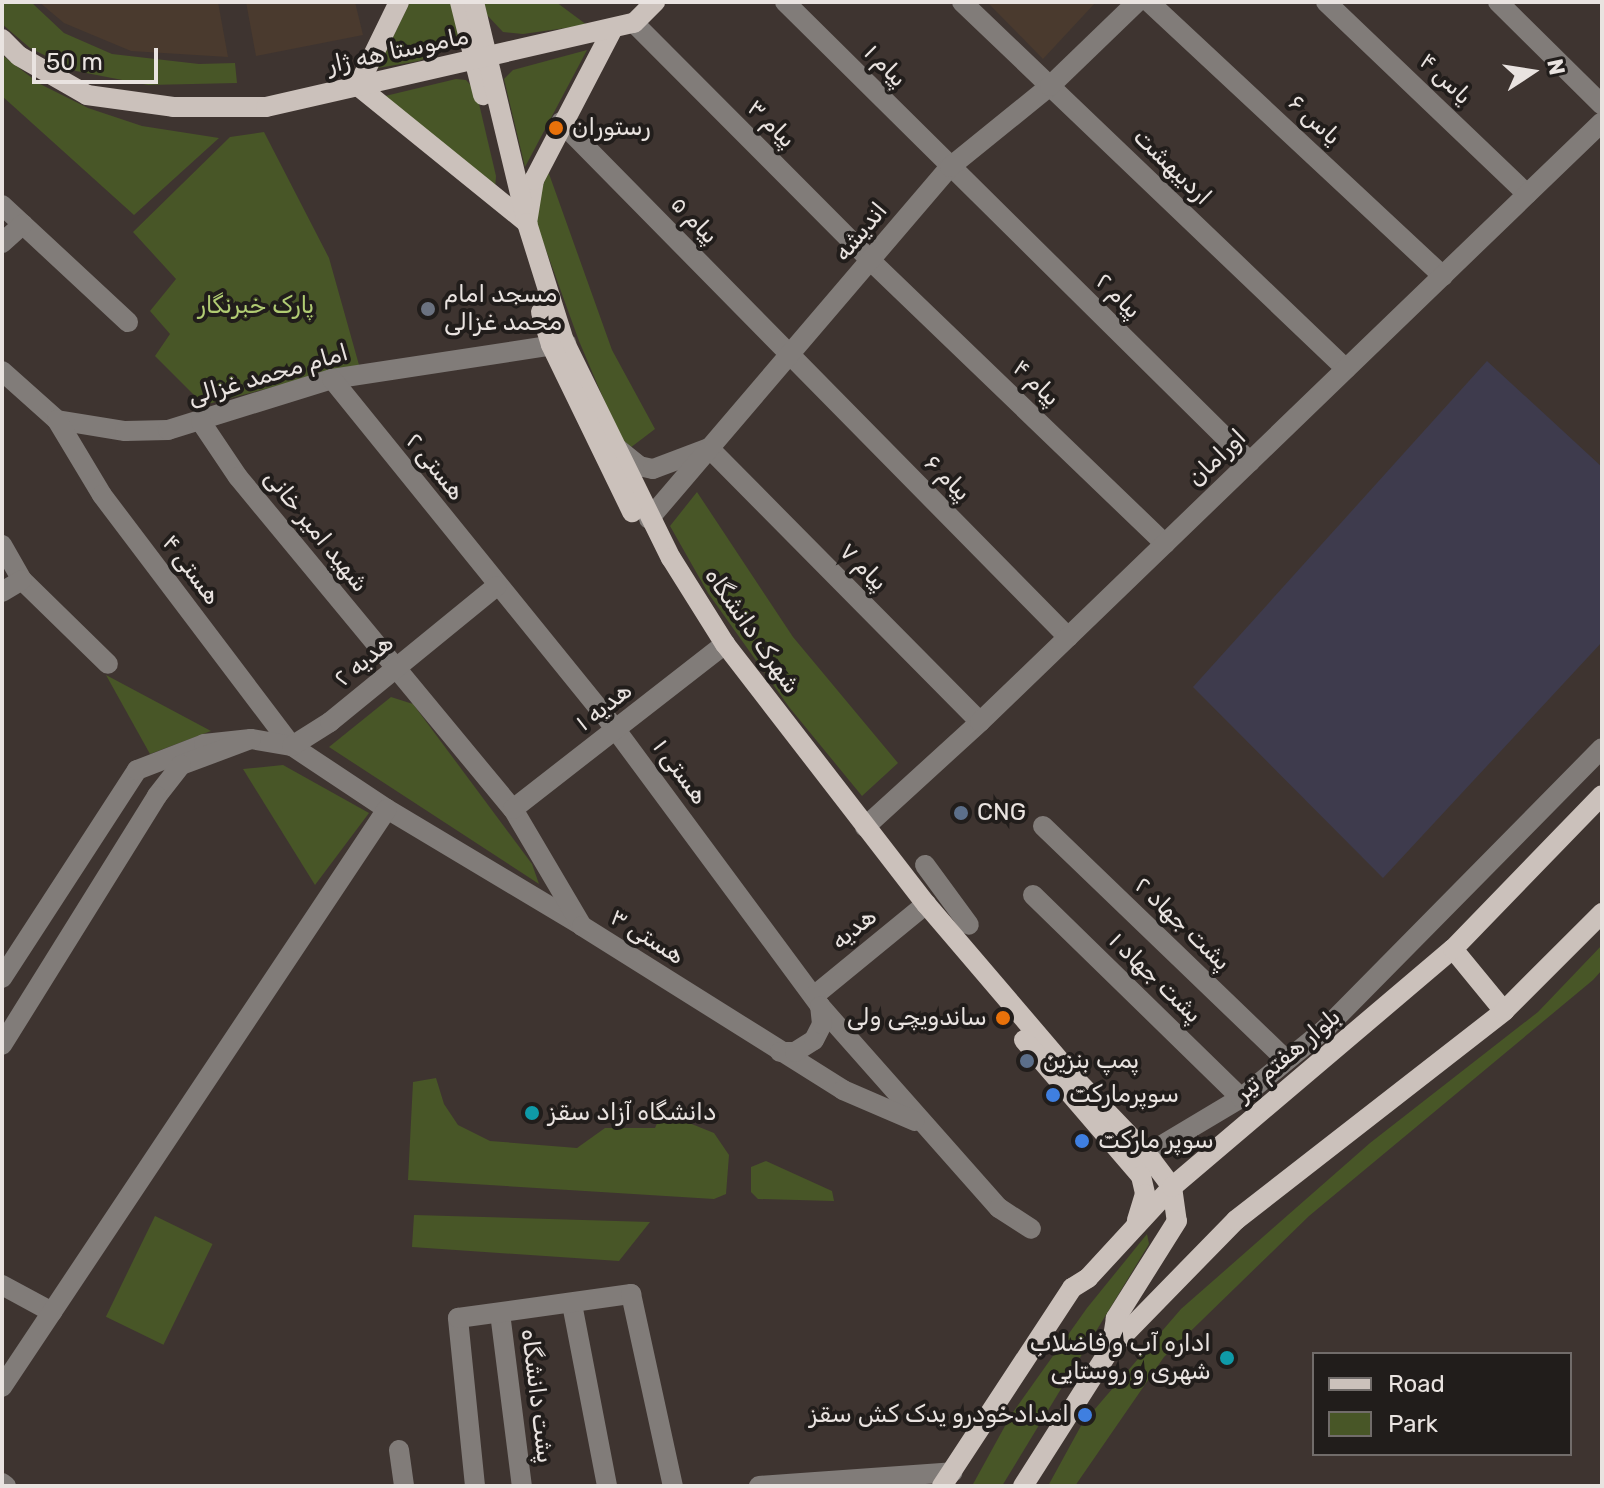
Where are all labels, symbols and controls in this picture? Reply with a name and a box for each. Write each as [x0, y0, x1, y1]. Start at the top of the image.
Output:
street label: ماموستا هه ژار [325, 22, 471, 80]
scale bar [36, 32, 162, 82]
north arrow [1492, 32, 1572, 112]
street label: پیام ۱ [858, 39, 912, 93]
street label: یاس ۴ [1413, 47, 1477, 111]
text: 50 m [46, 48, 103, 76]
text: N [1541, 56, 1571, 77]
street label: یاس ۶ [1282, 89, 1346, 151]
street label: پیام ۳ [741, 94, 801, 154]
place label: رستوران [572, 114, 651, 142]
marker: رستوران [547, 119, 565, 137]
street label: اردیبهشت [1127, 123, 1217, 211]
street label: پیام ۵ [664, 190, 724, 250]
street label: اندیشه [828, 197, 894, 267]
street label: پیام ۲ [1089, 267, 1147, 325]
place label: مسجد امام محمد غزالی [444, 281, 562, 337]
park label: پارک خبرنگار [198, 292, 314, 320]
marker: مسجد امام محمد غزالی [419, 300, 437, 318]
street label: امام محمد غزالی [185, 338, 351, 412]
street label: پیام ۴ [1006, 354, 1066, 412]
street label: اورامان [1182, 423, 1252, 493]
street label: هستی ۲ [399, 427, 471, 507]
street label: پیام ۶ [918, 449, 976, 507]
street label: شهید امیر خانی [258, 464, 374, 598]
street label: هستی ۴ [155, 529, 227, 611]
street label: پیام ۷ [833, 537, 893, 597]
street label: شهرک دانشگاه [698, 563, 806, 699]
street label: هدیه ۲ [329, 629, 399, 693]
street label: هدیه ۱ [570, 676, 638, 738]
street label: هستی ۱ [646, 734, 714, 810]
place label: CNG [977, 799, 1026, 827]
marker: CNG [952, 804, 970, 822]
street label: پشت جهاد ۲ [1128, 871, 1236, 977]
street label: هدیه [826, 902, 882, 956]
street label: هستی ۳ [605, 903, 689, 971]
street label: پشت جهاد ۱ [1103, 927, 1207, 1029]
street label: بلوار هفتم تیر [1229, 1003, 1347, 1107]
place label: ساندویچی ولی [847, 1004, 987, 1032]
marker: ساندویچی ولی [994, 1009, 1012, 1027]
place label: پمپ بنزین [1043, 1047, 1139, 1075]
marker: پمپ بنزین [1018, 1052, 1036, 1070]
place label: سوپرمارکت [1069, 1081, 1179, 1109]
marker: سوپرمارکت [1044, 1086, 1062, 1104]
place label: دانشگاه آزاد سقز [548, 1099, 716, 1127]
marker: دانشگاه آزاد سقز [523, 1104, 541, 1122]
place label: سوپر مارکت [1098, 1127, 1214, 1155]
marker: سوپر مارکت [1073, 1132, 1091, 1150]
street label: پشت دانشگاه [514, 1327, 560, 1465]
place label: اداره آب و فاضلاب شهری و روستایی [1030, 1330, 1211, 1386]
marker: اداره آب و فاضلاب شهری و روستایی [1218, 1349, 1236, 1367]
legend [1312, 1352, 1572, 1456]
text: Road [1388, 1370, 1445, 1398]
place label: امدادخودرو یدک کش سقز [809, 1401, 1069, 1429]
marker: امدادخودرو یدک کش سقز [1076, 1406, 1094, 1424]
text: Park [1388, 1410, 1438, 1438]

